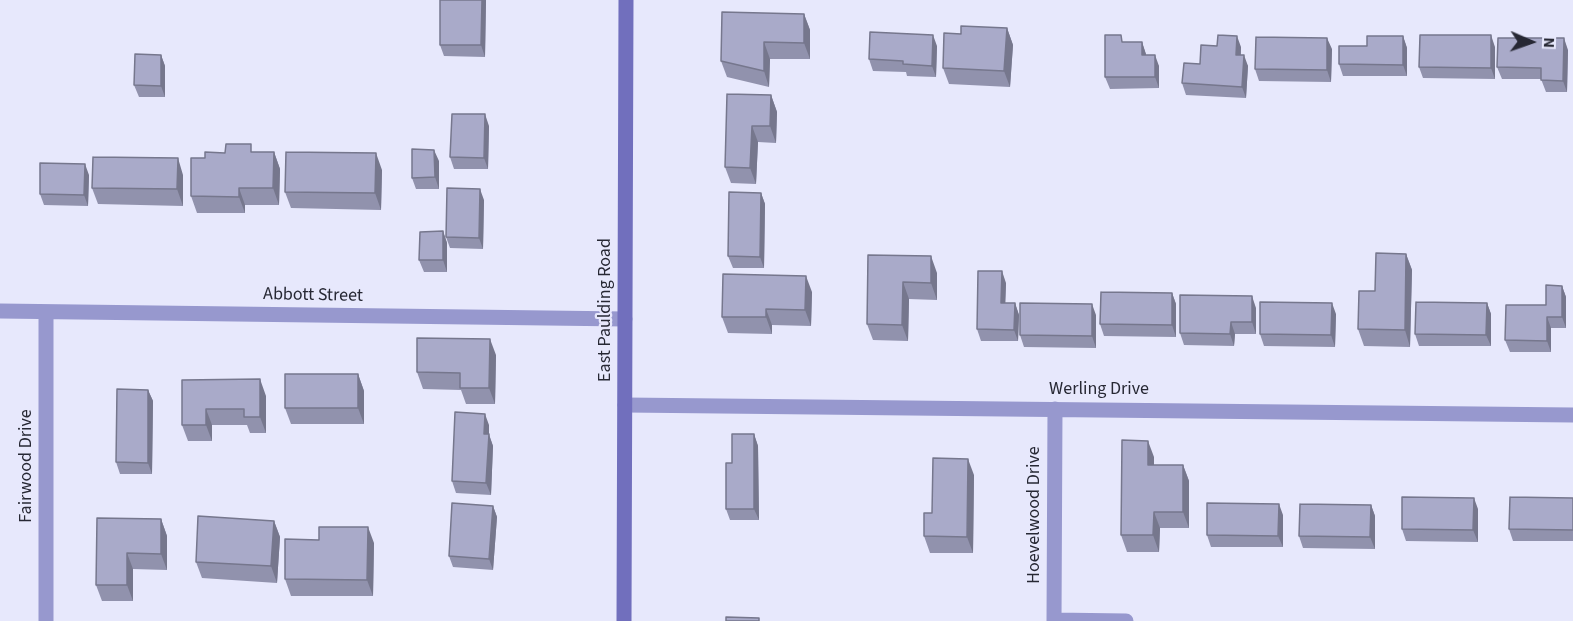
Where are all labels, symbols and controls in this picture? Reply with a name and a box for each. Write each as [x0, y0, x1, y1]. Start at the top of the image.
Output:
north arrow [1501, 12, 1561, 72]
text: N [1538, 37, 1560, 48]
street label: East Paulding Road [595, 238, 617, 382]
street label: Abbott Street [263, 284, 363, 308]
street label: Werling Drive [1049, 379, 1149, 401]
street label: Fairwood Drive [16, 409, 38, 523]
street label: Hoevelwood Drive [1024, 446, 1046, 584]

